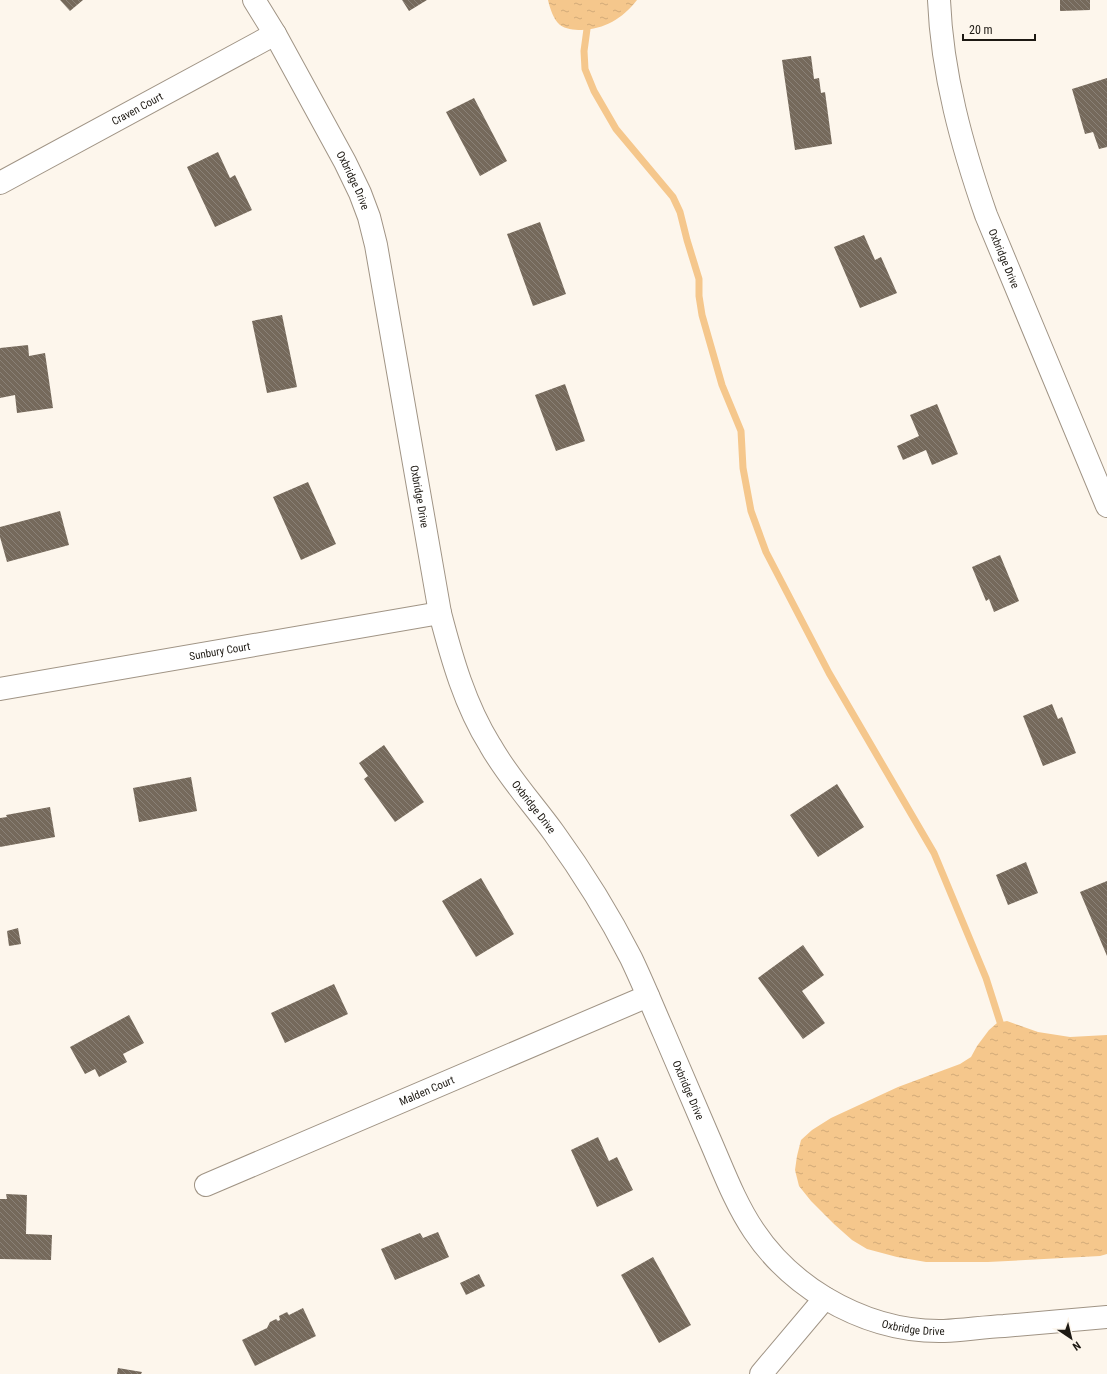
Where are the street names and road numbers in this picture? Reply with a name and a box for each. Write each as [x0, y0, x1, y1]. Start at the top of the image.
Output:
street label: Craven Court [110, 90, 165, 128]
street label: Oxbridge Drive [333, 149, 372, 212]
street label: Oxbridge Drive [985, 227, 1022, 290]
street label: Oxbridge Drive [407, 464, 431, 529]
street label: Sunbury Court [188, 640, 251, 663]
street label: Oxbridge Drive [509, 778, 558, 836]
street label: Oxbridge Drive [670, 1059, 706, 1122]
street label: Malden Court [397, 1074, 456, 1109]
street label: Oxbridge Drive [880, 1317, 945, 1338]

